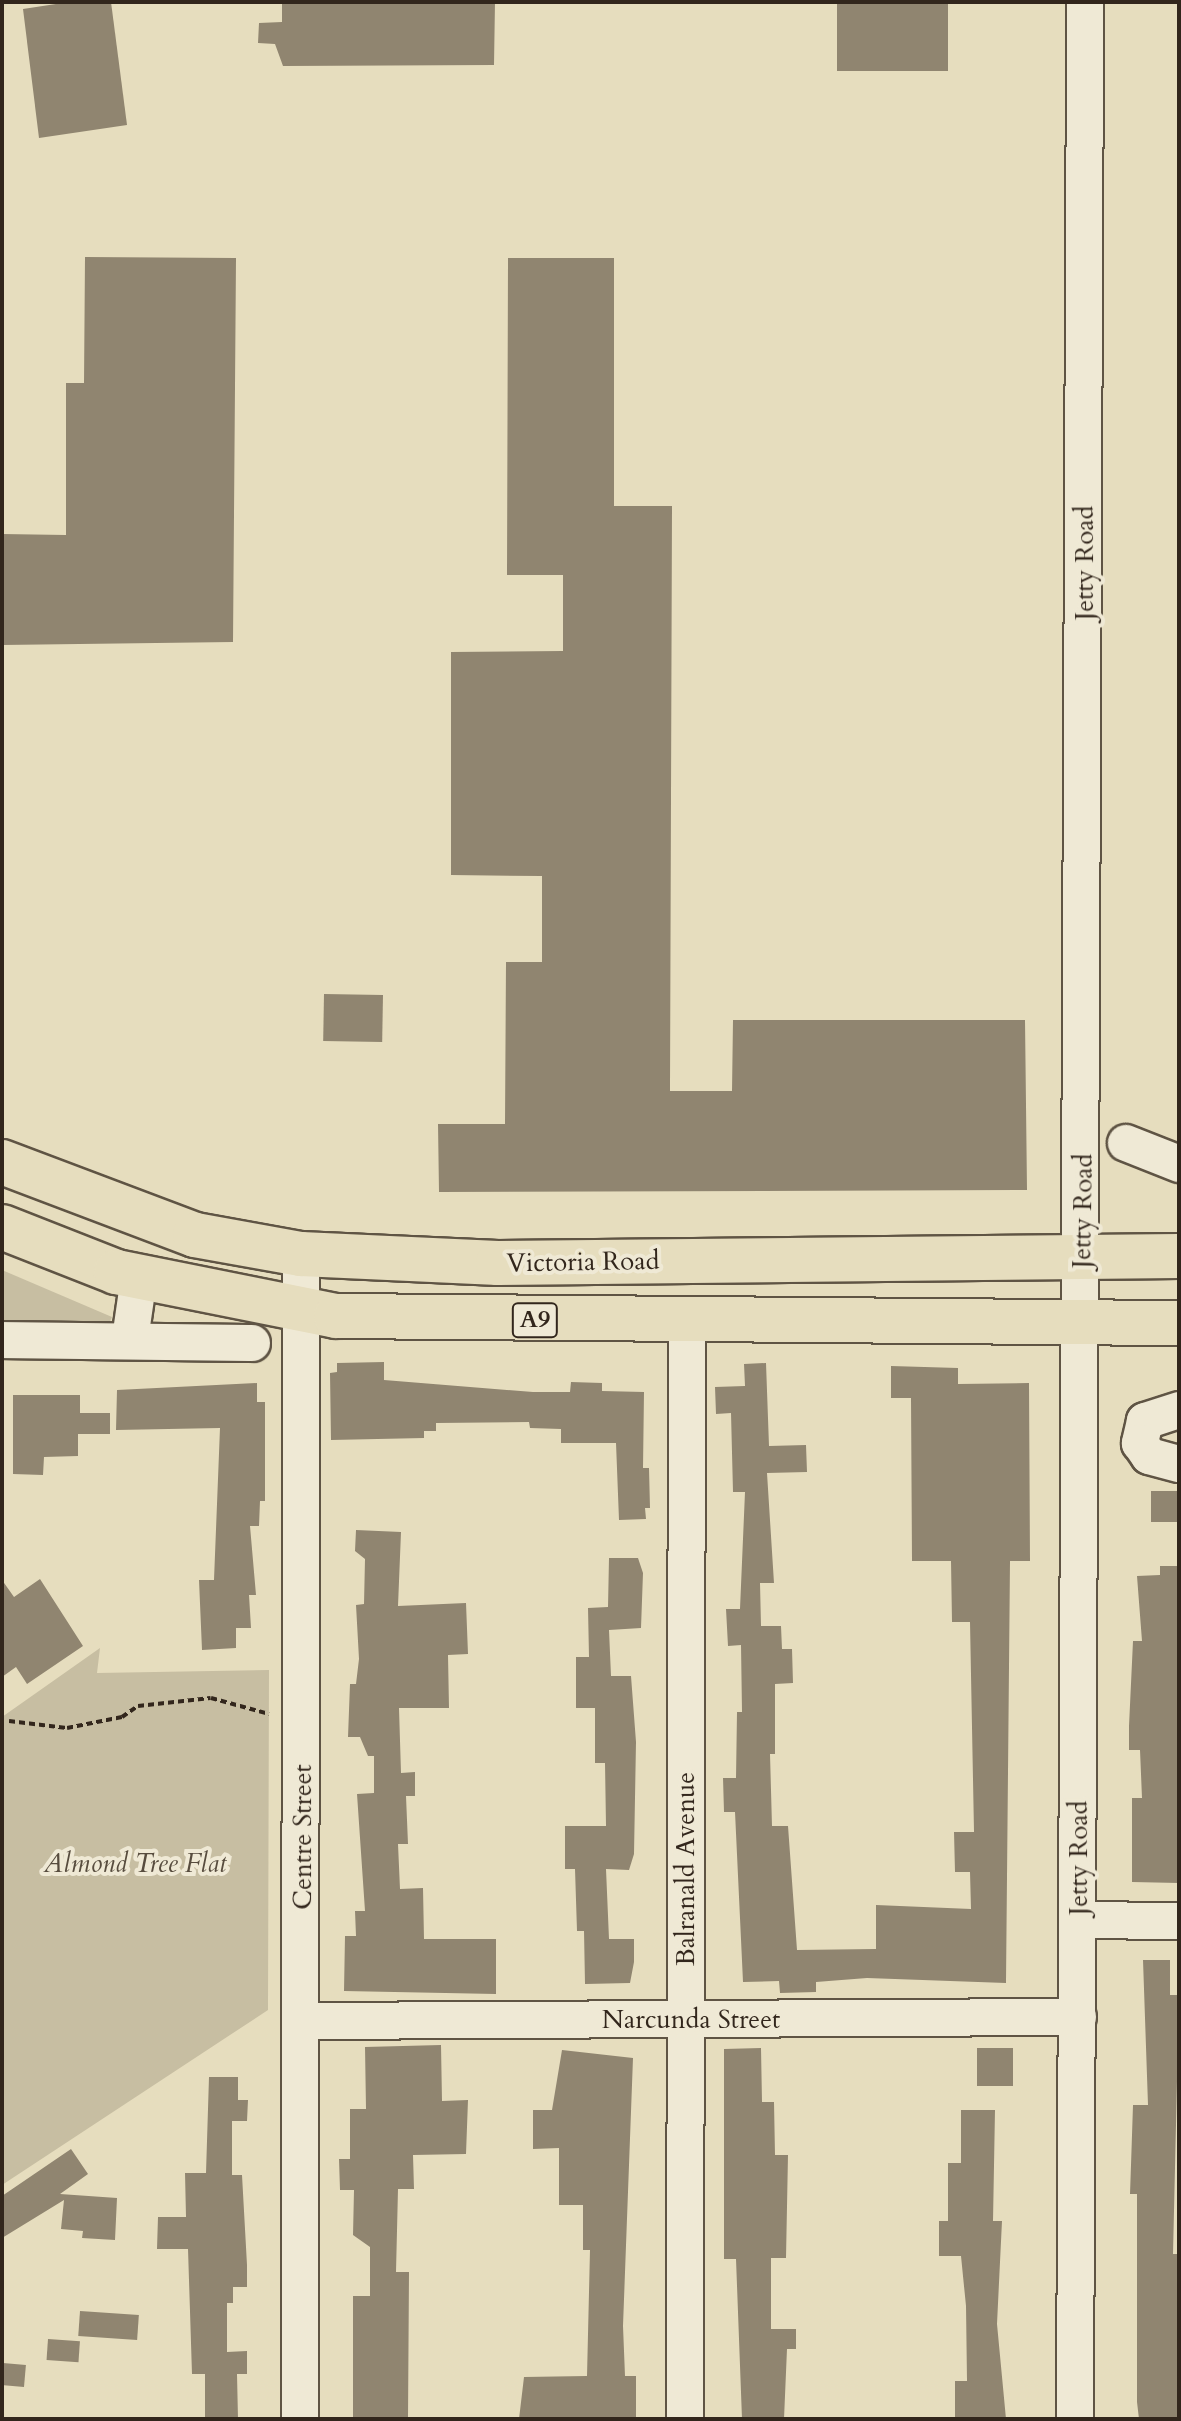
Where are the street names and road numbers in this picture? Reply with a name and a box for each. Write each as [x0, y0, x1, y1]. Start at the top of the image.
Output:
street label: Jetty Road [1069, 506, 1101, 620]
street label: Jetty Road [1066, 1153, 1100, 1269]
street label: Victoria Road [506, 1245, 660, 1279]
road number: A9 [511, 1300, 559, 1340]
street label: Centre Street [287, 1764, 319, 1910]
street label: Balranald Avenue [670, 1772, 702, 1966]
street label: Jetty Road [1063, 1801, 1095, 1915]
street label: Narcunda Street [602, 2004, 780, 2036]

